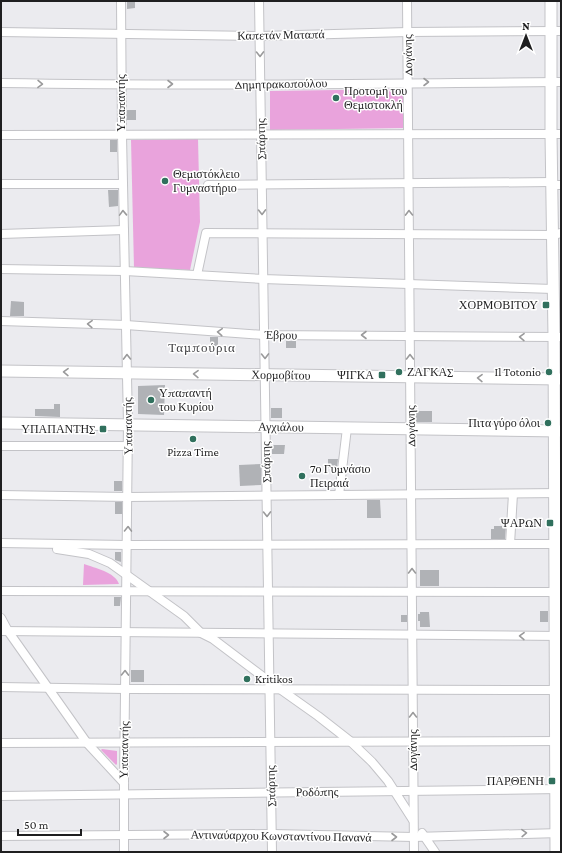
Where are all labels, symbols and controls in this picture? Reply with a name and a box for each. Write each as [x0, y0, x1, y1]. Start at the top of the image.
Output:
north arrow [506, 16, 546, 56]
text: N [522, 20, 530, 32]
street label: Καπετάν Ματαπά [237, 27, 326, 43]
street label: Δογάνης [401, 34, 415, 76]
one-way arrow [256, 51, 264, 57]
street label: Υπαπαντής [114, 74, 128, 132]
street label: Δημητρακοπούλου [235, 76, 327, 92]
one-way arrow [423, 78, 429, 86]
one-way arrow [37, 80, 43, 88]
one-way arrow [167, 80, 173, 88]
place label: Προτομή του Θεμιστοκλή [344, 84, 407, 112]
marker: Προτομή του Θεμιστοκλή [331, 93, 341, 103]
street label: Σπάρτης [254, 118, 268, 160]
place label: Θεμιστόκλειο Γυμναστήριο [173, 167, 240, 195]
marker: Θεμιστόκλειο Γυμναστήριο [160, 176, 170, 186]
one-way arrow [258, 209, 266, 215]
one-way arrow [119, 210, 128, 216]
one-way arrow [405, 210, 413, 216]
place label: ΧΟΡΜΟΒΙΤΟΥ [459, 298, 538, 312]
marker: ΧΟΡΜΟΒΙΤΟΥ [541, 300, 551, 310]
one-way arrow [87, 320, 93, 328]
one-way arrow [217, 328, 223, 337]
street label: Έβρου [264, 328, 297, 342]
one-way arrow [361, 331, 367, 339]
one-way arrow [519, 333, 525, 341]
district label: Ταμπούρια [168, 340, 236, 355]
one-way arrow [260, 353, 269, 359]
one-way arrow [122, 354, 131, 360]
one-way arrow [406, 354, 414, 360]
place label: ΖΑΓΚΑΣ [407, 365, 453, 379]
place label: Il Totonio [495, 365, 541, 379]
street label: Χορμοβίτου [251, 367, 311, 383]
marker: ΖΑΓΚΑΣ [394, 367, 404, 377]
marker: Il Totonio [544, 367, 554, 377]
one-way arrow [63, 368, 69, 376]
place label: ΨΙΓΚΑ [337, 368, 374, 382]
one-way arrow [193, 370, 199, 378]
marker: ΨΙΓΚΑ [377, 370, 387, 380]
one-way arrow [477, 374, 483, 382]
place label: Υπαπαντή του Κυρίου [159, 386, 214, 414]
marker: Υπαπαντή του Κυρίου [146, 395, 156, 405]
street label: Υπαπαντής [120, 397, 136, 455]
street label: Δογάνης [404, 405, 418, 447]
place label: Πιτα γύρο όλοι [468, 416, 541, 430]
marker: Πιτα γύρο όλοι [543, 418, 553, 428]
street label: Αγχιάλου [258, 420, 304, 434]
place label: ΥΠΑΠΑΝΤΗΣ [21, 422, 95, 436]
marker: ΥΠΑΠΑΝΤΗΣ [98, 424, 108, 434]
marker: Pizza Time [188, 434, 198, 444]
street label: Σπάρτης [259, 441, 273, 483]
place label: Pizza Time [167, 445, 219, 459]
place label: 7ο Γυμνάσιο Πειραιά [310, 462, 371, 490]
marker: 7ο Γυμνάσιο Πειραιά [297, 471, 307, 481]
one-way arrow [263, 511, 271, 517]
place label: ΨΑΡΩΝ [501, 516, 542, 530]
marker: ΨΑΡΩΝ [545, 518, 555, 528]
one-way arrow [123, 526, 132, 532]
one-way arrow [408, 568, 416, 574]
one-way arrow [519, 632, 525, 640]
one-way arrow [121, 670, 129, 676]
place label: Kritikos [255, 672, 293, 686]
marker: Kritikos [242, 674, 252, 684]
one-way arrow [409, 712, 417, 718]
street label: Υπαπαντής [116, 721, 132, 779]
street label: Δογάνης [406, 729, 420, 771]
street label: Σπάρτης [264, 765, 278, 807]
place label: ΠΑΡΘΕΝΗ [487, 774, 544, 788]
marker: ΠΑΡΘΕΝΗ [547, 776, 557, 786]
street label: Ροδόπης [295, 785, 339, 799]
scale bar [18, 811, 81, 837]
text: 50 m [24, 818, 49, 832]
street label: Αντιναύαρχου Κωνσταντίνου Πανανά [190, 827, 372, 845]
one-way arrow [521, 829, 527, 838]
one-way arrow [163, 831, 169, 839]
one-way arrow [391, 833, 397, 841]

